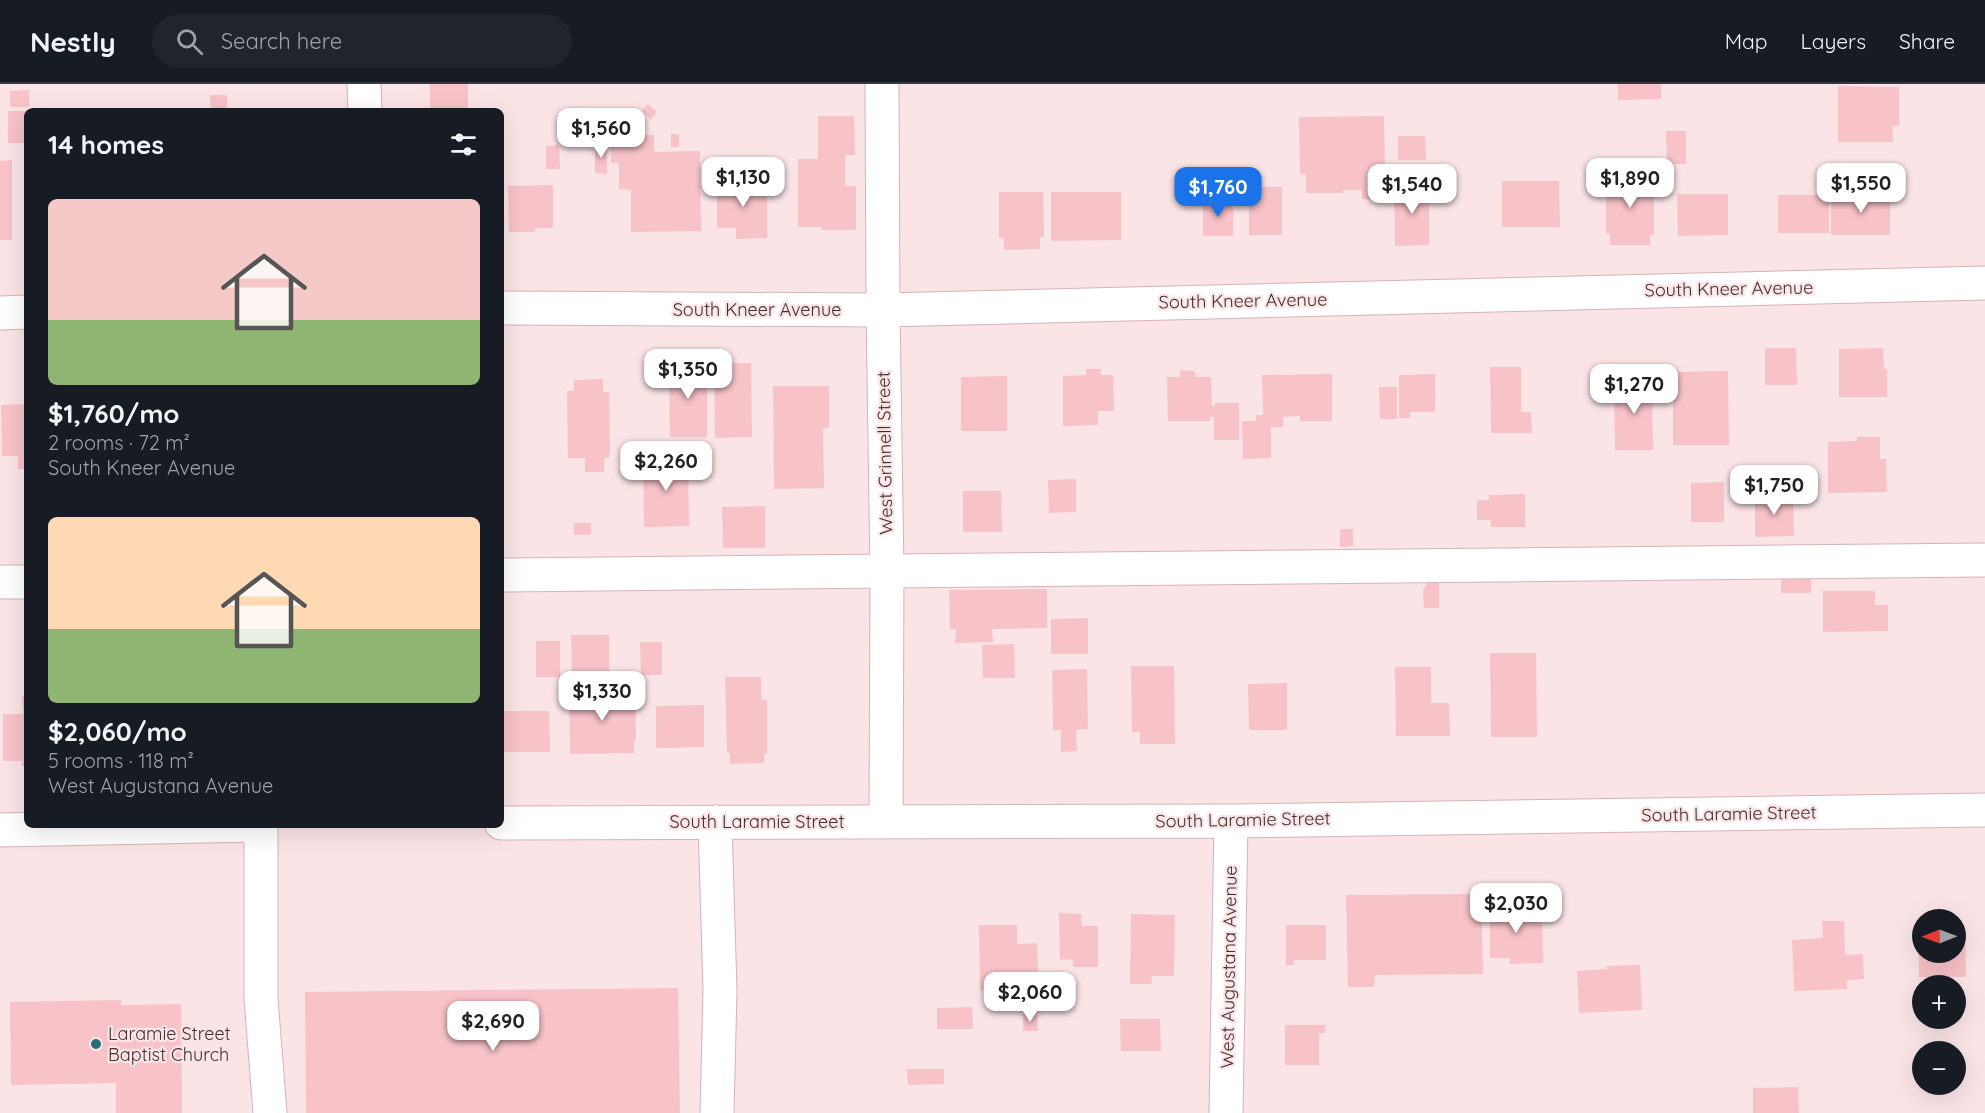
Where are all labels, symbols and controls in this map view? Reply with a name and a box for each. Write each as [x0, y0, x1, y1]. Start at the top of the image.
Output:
search box [152, 14, 572, 68]
text: Nestly [30, 24, 116, 59]
icon: search [173, 25, 206, 58]
text: Search here [221, 27, 342, 55]
text: Map [1725, 28, 1768, 54]
text: Layers [1801, 28, 1866, 54]
text: Share [1899, 28, 1955, 54]
pin: $1,560 [552, 108, 650, 159]
text: $1,560 [571, 115, 631, 140]
text: 14 homes [48, 128, 164, 161]
icon: filters [447, 128, 480, 161]
pin: $1,130 [694, 157, 792, 208]
pin: $1,890 [1581, 158, 1679, 209]
pin: $1,550 [1812, 163, 1910, 214]
text: $1,130 [716, 164, 770, 189]
pin: $1,540 [1363, 164, 1461, 215]
text: $1,890 [1600, 165, 1660, 190]
pin: $1,760 [1169, 167, 1267, 218]
text: $1,550 [1831, 170, 1891, 195]
text: $1,540 [1382, 171, 1442, 196]
text: $1,760 [1189, 174, 1247, 199]
icon: home [210, 238, 318, 346]
street label: South Kneer Avenue [1644, 276, 1813, 301]
street label: South Kneer Avenue [1158, 288, 1327, 313]
street label: South Kneer Avenue [673, 298, 841, 321]
pin: $1,350 [639, 349, 737, 400]
text: $1,350 [658, 356, 718, 381]
pin: $1,270 [1585, 364, 1683, 415]
street label: West Grinnell Street [872, 371, 897, 535]
text: $1,270 [1604, 371, 1664, 396]
text: $1,760/mo [48, 397, 180, 430]
text: 2 rooms · 72 m² [48, 430, 190, 455]
pin: $2,260 [617, 441, 715, 492]
text: $2,260 [634, 448, 698, 473]
text: South Kneer Avenue [48, 455, 235, 480]
pin: $1,750 [1725, 465, 1823, 516]
text: $1,750 [1744, 472, 1804, 497]
icon: home [210, 556, 318, 664]
pin: $1,330 [553, 671, 651, 722]
text: $1,330 [573, 678, 631, 703]
text: $2,060/mo [48, 715, 187, 748]
text: 5 rooms · 118 m² [48, 748, 194, 773]
text: West Augustana Avenue [48, 773, 273, 798]
street label: South Laramie Street [1641, 800, 1817, 827]
street label: South Laramie Street [1155, 806, 1331, 833]
street label: South Laramie Street [669, 810, 845, 833]
street label: West Augustana Avenue [1215, 865, 1242, 1069]
pin: $2,030 [1467, 883, 1565, 934]
text: $2,030 [1484, 890, 1548, 915]
north arrow [1912, 909, 1966, 963]
map controls [1912, 909, 1966, 1095]
pin: $2,060 [981, 972, 1079, 1023]
button: + [1912, 975, 1966, 1029]
text: $2,060 [998, 979, 1062, 1004]
pin: $2,690 [444, 1001, 542, 1052]
text: $2,690 [461, 1008, 525, 1033]
place label: Laramie Street Baptist Church [108, 1022, 231, 1066]
marker: Laramie Street Baptist Church [89, 1037, 103, 1051]
button: − [1912, 1041, 1966, 1095]

